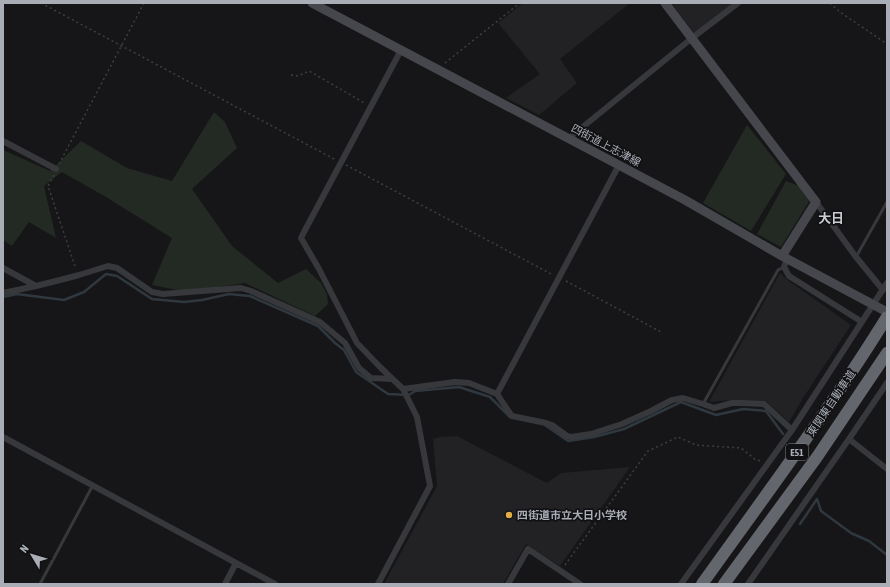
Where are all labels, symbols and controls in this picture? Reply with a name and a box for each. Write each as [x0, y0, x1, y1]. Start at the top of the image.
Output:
street label: 四街道上志津線 [569, 122, 643, 168]
district label: 大日 [818, 211, 844, 226]
street label: 東関東自動車道 [804, 368, 858, 438]
road number: E51 [786, 444, 808, 460]
place label: 四街道市立大日小学校 [517, 509, 627, 521]
marker: 四街道市立大日小学校 [504, 510, 514, 520]
north arrow [12, 535, 52, 575]
text: N [17, 543, 31, 555]

